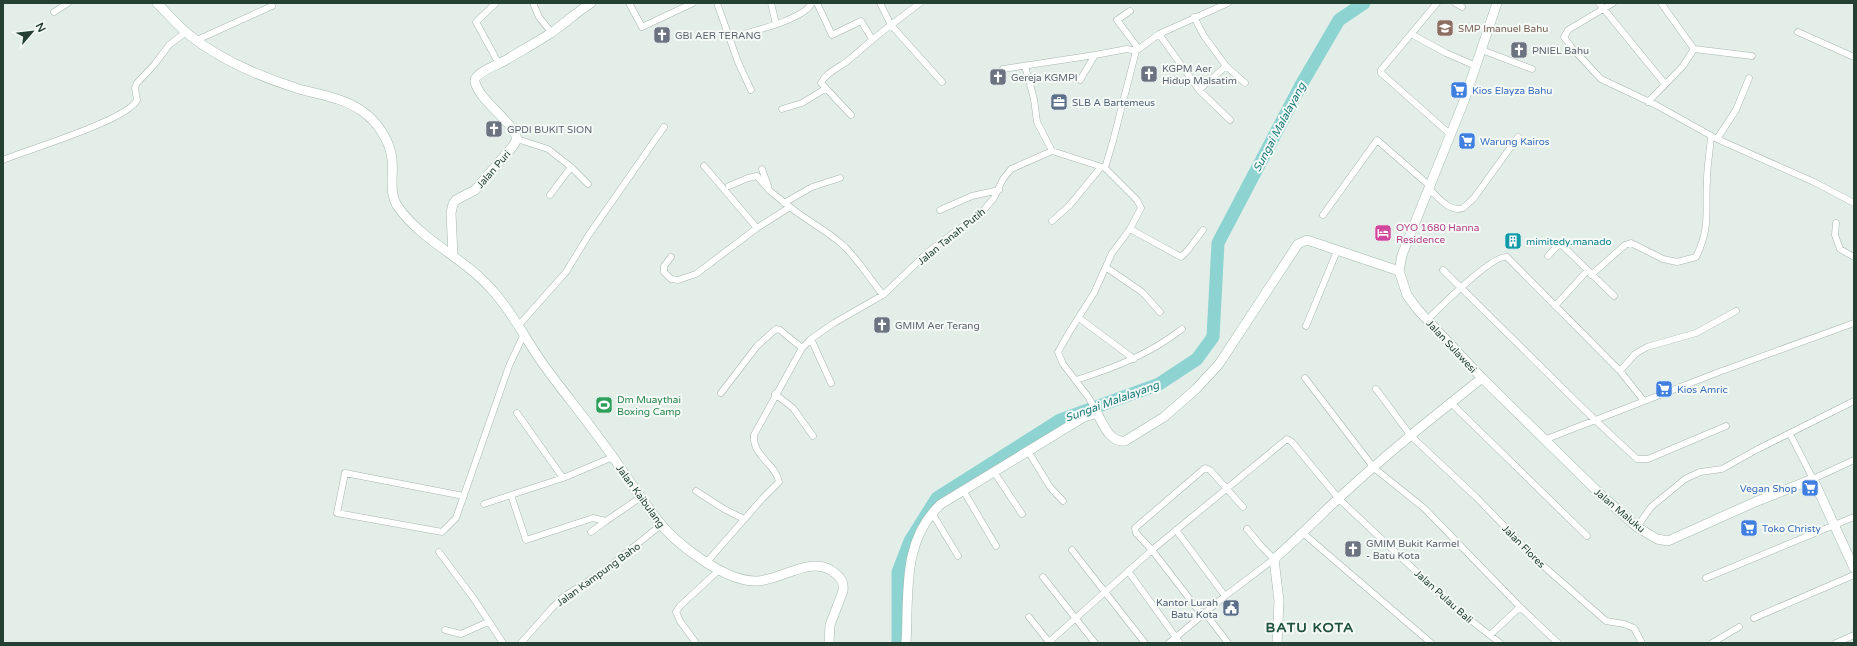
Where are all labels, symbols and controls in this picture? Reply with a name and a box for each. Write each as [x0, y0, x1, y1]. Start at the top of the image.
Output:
north arrow [12, 12, 52, 52]
school or university icon: SMP Imanuel Bahu [1435, 18, 1455, 38]
text: N [33, 21, 48, 34]
place label: SMP Imanuel Bahu [1458, 23, 1548, 35]
church icon: GBI AER TERANG [652, 25, 672, 45]
place label: GBI AER TERANG [675, 30, 761, 42]
church icon: PNIEL Bahu [1509, 40, 1529, 60]
place label: PNIEL Bahu [1532, 45, 1589, 57]
place label: KGPM Aer Hidup Malsatim [1162, 63, 1237, 87]
church icon: KGPM Aer Hidup Malsatim [1139, 64, 1159, 84]
church icon: Gereja KGMPI [988, 67, 1008, 87]
place label: Gereja KGMPI [1011, 72, 1078, 84]
water label: Sungai Malalayang [1250, 80, 1309, 174]
supermarket icon: Kios Elayza Bahu [1449, 80, 1469, 100]
place label: Kios Elayza Bahu [1472, 85, 1552, 97]
office icon: SLB A Bartemeus [1049, 92, 1069, 112]
place label: SLB A Bartemeus [1072, 97, 1155, 109]
church icon: GPDI BUKIT SION [484, 119, 504, 139]
place label: GPDI BUKIT SION [507, 124, 592, 136]
supermarket icon: Warung Kairos [1457, 131, 1477, 151]
place label: Warung Kairos [1480, 136, 1550, 148]
street label: Jalan Puri [474, 148, 513, 191]
street label: Jalan Tanah Putih [915, 206, 988, 268]
place label: OYO 1680 Hanna Residence [1396, 222, 1479, 246]
hotel icon: OYO 1680 Hanna Residence [1373, 223, 1393, 243]
building icon: mimitedy.manado [1503, 231, 1523, 251]
place label: mimitedy.manado [1526, 236, 1612, 248]
church icon: GMIM Aer Terang [872, 315, 892, 335]
street label: Jalan Sulawesi [1424, 318, 1479, 376]
place label: GMIM Aer Terang [895, 320, 980, 332]
water label: Sungai Malalayang [1063, 378, 1162, 425]
supermarket icon: Kios Amric [1654, 379, 1674, 399]
place label: Kios Amric [1677, 384, 1728, 396]
place label: Dm Muaythai Boxing Camp [617, 394, 681, 418]
sports icon: Dm Muaythai Boxing Camp [594, 395, 614, 415]
street label: Jalan Kaibulang [613, 463, 667, 530]
supermarket icon: Vegan Shop [1800, 478, 1820, 498]
place label: Vegan Shop [1740, 483, 1797, 495]
street label: Jalan Maluku [1592, 486, 1647, 535]
supermarket icon: Toko Christy [1739, 518, 1759, 538]
street label: Jalan Flores [1499, 523, 1547, 571]
place label: Toko Christy [1762, 523, 1821, 535]
place label: GMIM Bukit Karmel - Batu Kota [1366, 538, 1459, 562]
church icon: GMIM Bukit Karmel - Batu Kota [1343, 539, 1363, 559]
street label: Jalan Kampung Baho [554, 540, 643, 609]
street label: Jalan Pulau Bali [1412, 567, 1475, 626]
place label: Kantor Lurah Batu Kota [1156, 597, 1218, 621]
public building icon: Kantor Lurah Batu Kota [1221, 598, 1241, 618]
district label: BATU KOTA [1265, 619, 1355, 636]

